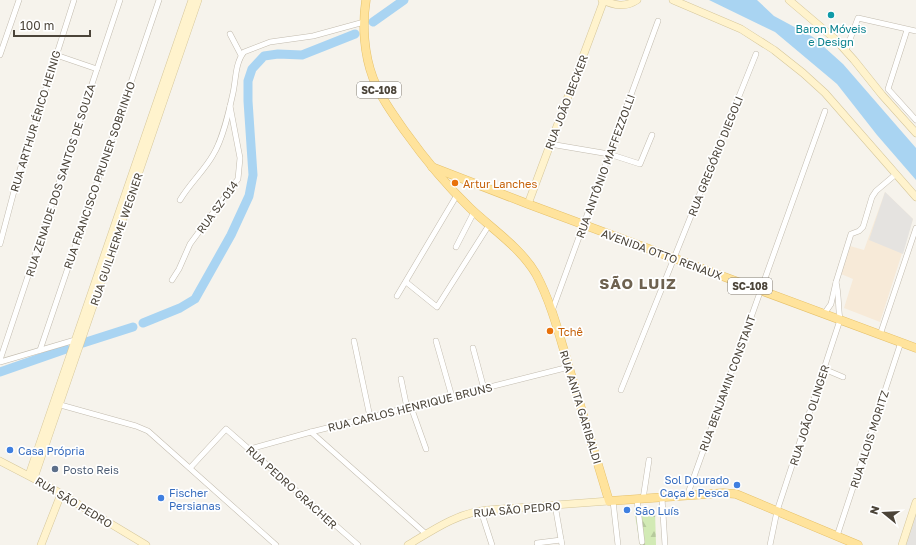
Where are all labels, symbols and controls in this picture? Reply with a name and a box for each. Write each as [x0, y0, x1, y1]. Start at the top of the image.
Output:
marker: Baron Móveis e Design [826, 10, 836, 20]
scale bar [14, 12, 90, 38]
text: 100 m [20, 18, 54, 33]
place label: Baron Móveis e Design [796, 22, 867, 48]
street label: RUA ARTHUR ÉRICO HEINIG [7, 48, 63, 193]
street label: RUA JOÃO BECKER [542, 53, 590, 151]
street label: RUA FRANCISCO PRUNER SOBRINHO [61, 79, 137, 271]
street label: RUA ZENAIDE DOS SANTOS DE SOUZA [23, 81, 98, 278]
road number: SC-108 [357, 82, 401, 98]
street label: RUA ANTÔNIO MAFFEZZOLLI [573, 92, 637, 240]
street label: RUA GREGÓRIO DIEGOLI [685, 94, 745, 218]
street label: RUA GUILHERME WEGNER [87, 171, 145, 307]
place label: Artur Lanches [463, 177, 537, 190]
street label: RUA SZ-014 [194, 178, 241, 236]
marker: Artur Lanches [450, 178, 460, 188]
street label: AVENIDA OTTO RENAUX [600, 226, 724, 282]
district label: SÃO LUIZ [599, 274, 677, 292]
road number: SC-108 [728, 278, 772, 294]
street label: RUA BENJAMIN CONSTANT [696, 313, 758, 453]
place label: Tchê [558, 325, 583, 338]
marker: Tchê [545, 326, 555, 336]
street label: RUA ANITA GARIBALDI [558, 349, 604, 465]
street label: RUA JOÃO OLINGER [787, 363, 831, 467]
street label: RUA CARLOS HENRIQUE BRUNS [326, 380, 494, 434]
street label: RUA ALOIS MORITZ [847, 388, 891, 489]
street label: RUA PEDRO GRACHER [244, 443, 340, 531]
place label: Casa Própria [18, 444, 85, 457]
marker: Casa Própria [5, 445, 15, 455]
place label: Posto Reis [63, 463, 119, 476]
marker: Posto Reis [50, 464, 60, 474]
place label: Sol Dourado Caça e Pesca [660, 473, 729, 499]
street label: RUA SÃO PEDRO [33, 474, 115, 530]
marker: Sol Dourado Caça e Pesca [732, 480, 742, 490]
place label: Fischer Persianas [169, 486, 221, 512]
marker: Fischer Persianas [156, 493, 166, 503]
north arrow [864, 493, 904, 533]
street label: RUA SÃO PEDRO [473, 499, 561, 519]
place label: São Luís [635, 504, 679, 517]
text: N [867, 504, 881, 516]
marker: São Luís [622, 505, 632, 515]

